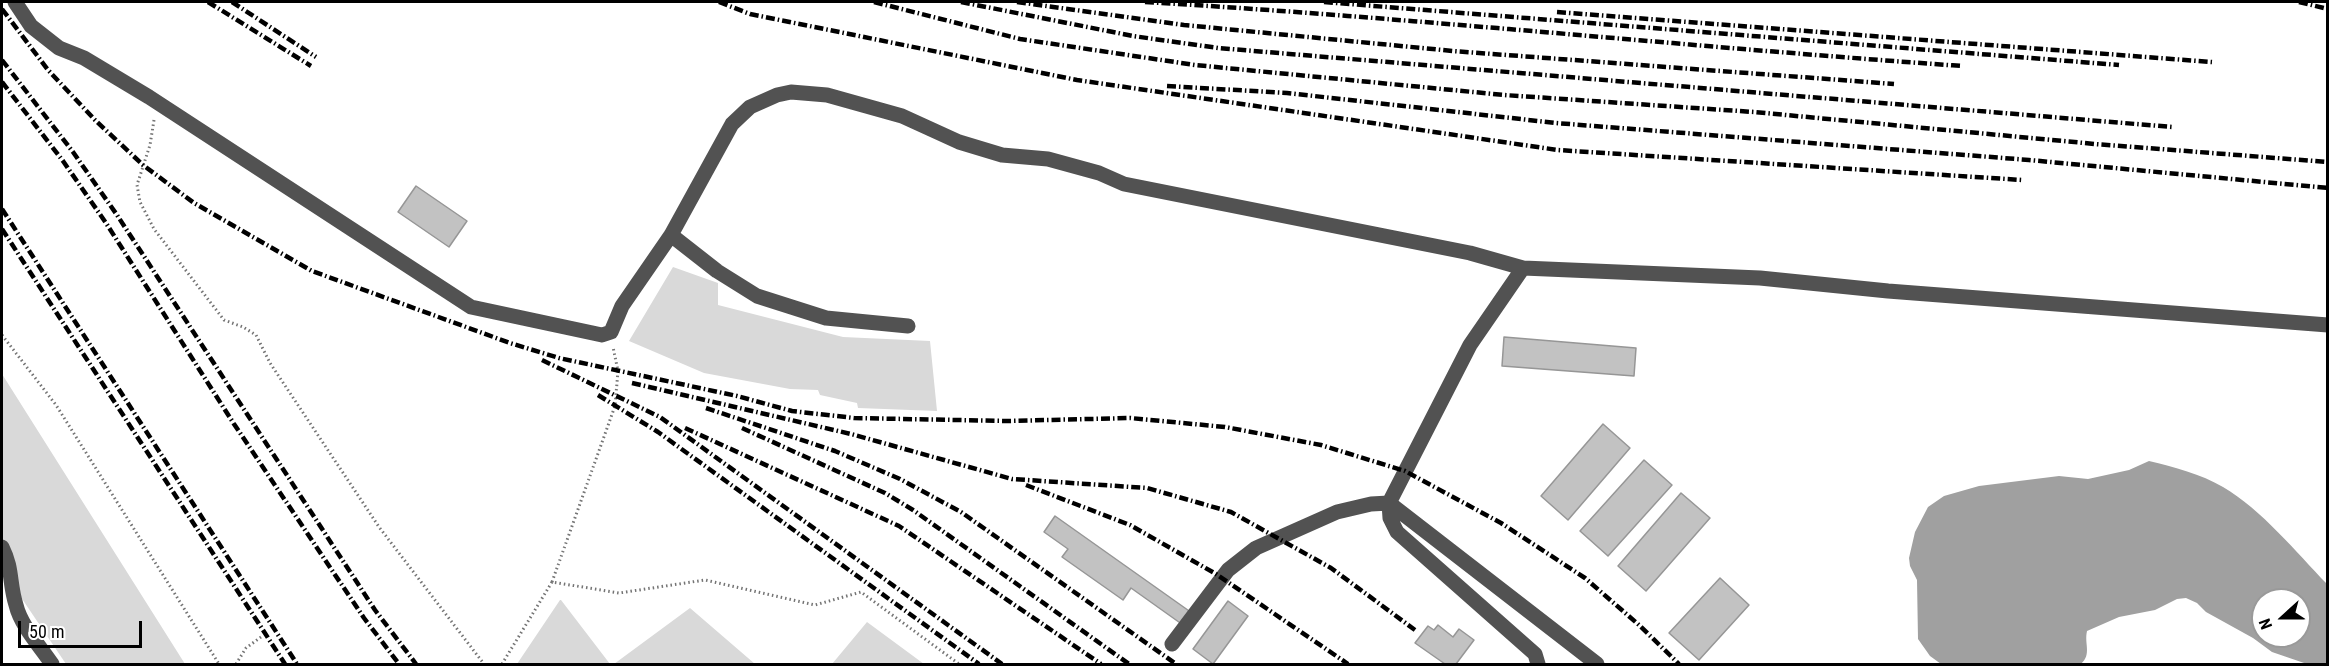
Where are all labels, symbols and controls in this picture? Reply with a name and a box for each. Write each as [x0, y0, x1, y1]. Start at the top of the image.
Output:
north arrow [2251, 588, 2311, 648]
scale bar [21, 609, 146, 647]
text: N [2255, 616, 2276, 632]
text: 50 m [29, 621, 64, 642]

